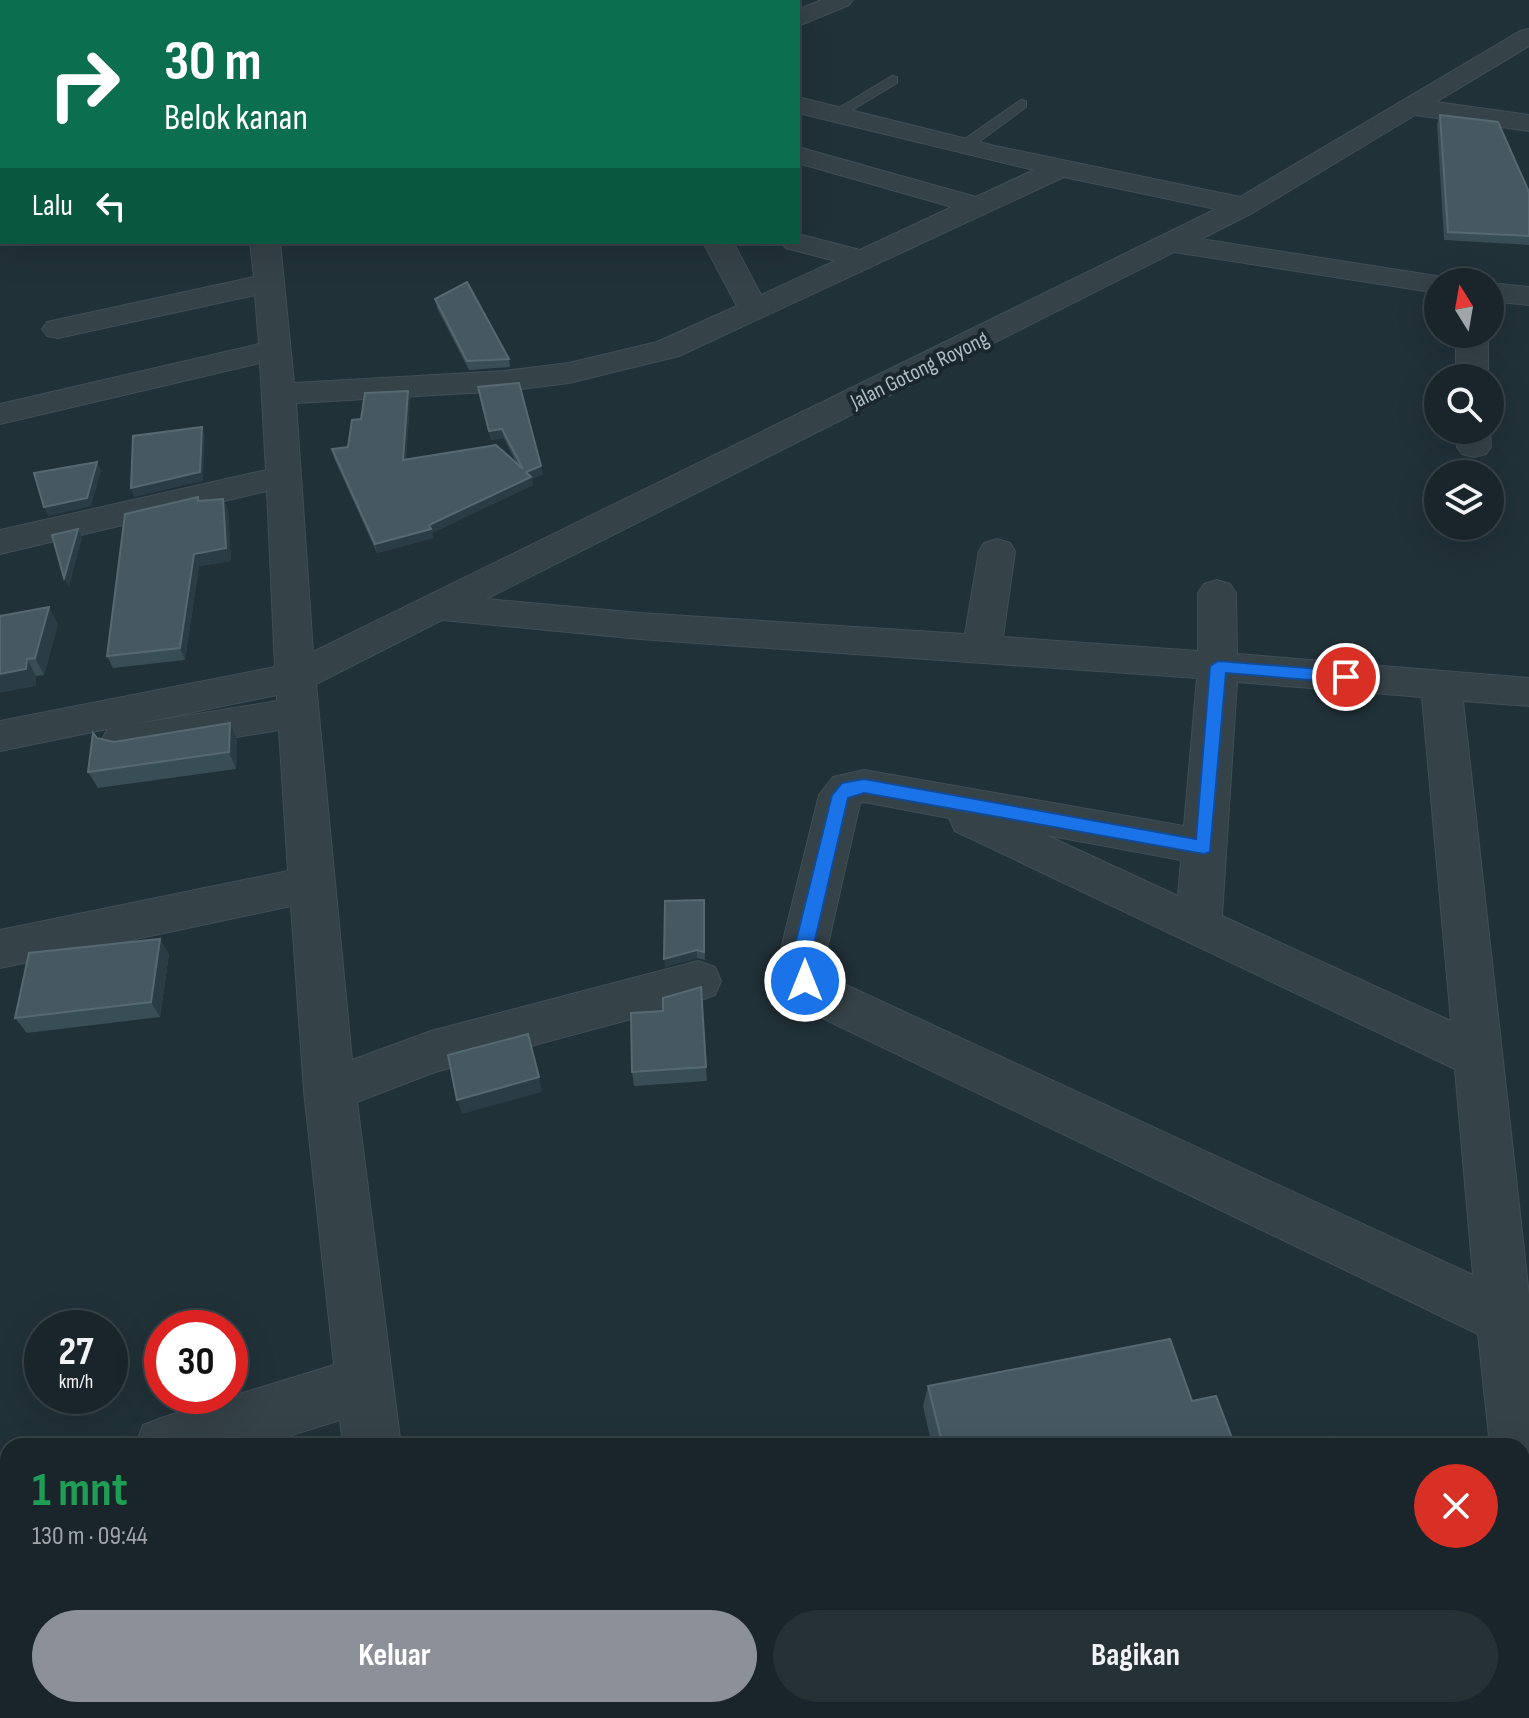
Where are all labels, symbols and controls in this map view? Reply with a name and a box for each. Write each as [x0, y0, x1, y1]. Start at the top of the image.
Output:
text: 30 m [164, 29, 262, 96]
icon: right [32, 32, 136, 136]
text: Belok kanan [164, 97, 308, 140]
icon: left [89, 184, 133, 228]
text: Lalu [32, 188, 73, 224]
north arrow [1424, 268, 1504, 348]
map controls [1424, 268, 1504, 540]
street label: Jalan Gotong Royong [845, 325, 993, 416]
button: search [1424, 364, 1504, 444]
button: layers [1424, 460, 1504, 540]
pin [1312, 643, 1380, 711]
icon: arrive [1324, 655, 1368, 699]
position arrow [763, 939, 847, 1023]
speed limit sign: 30 [144, 1310, 248, 1414]
text: 27 [59, 1328, 93, 1376]
text: km/h [59, 1370, 93, 1394]
text: 1 mnt [32, 1462, 128, 1519]
button: close [1414, 1464, 1498, 1548]
text: 130 m · 09:44 [32, 1521, 148, 1552]
button: Keluar [32, 1610, 757, 1702]
button: Bagikan [773, 1610, 1498, 1702]

